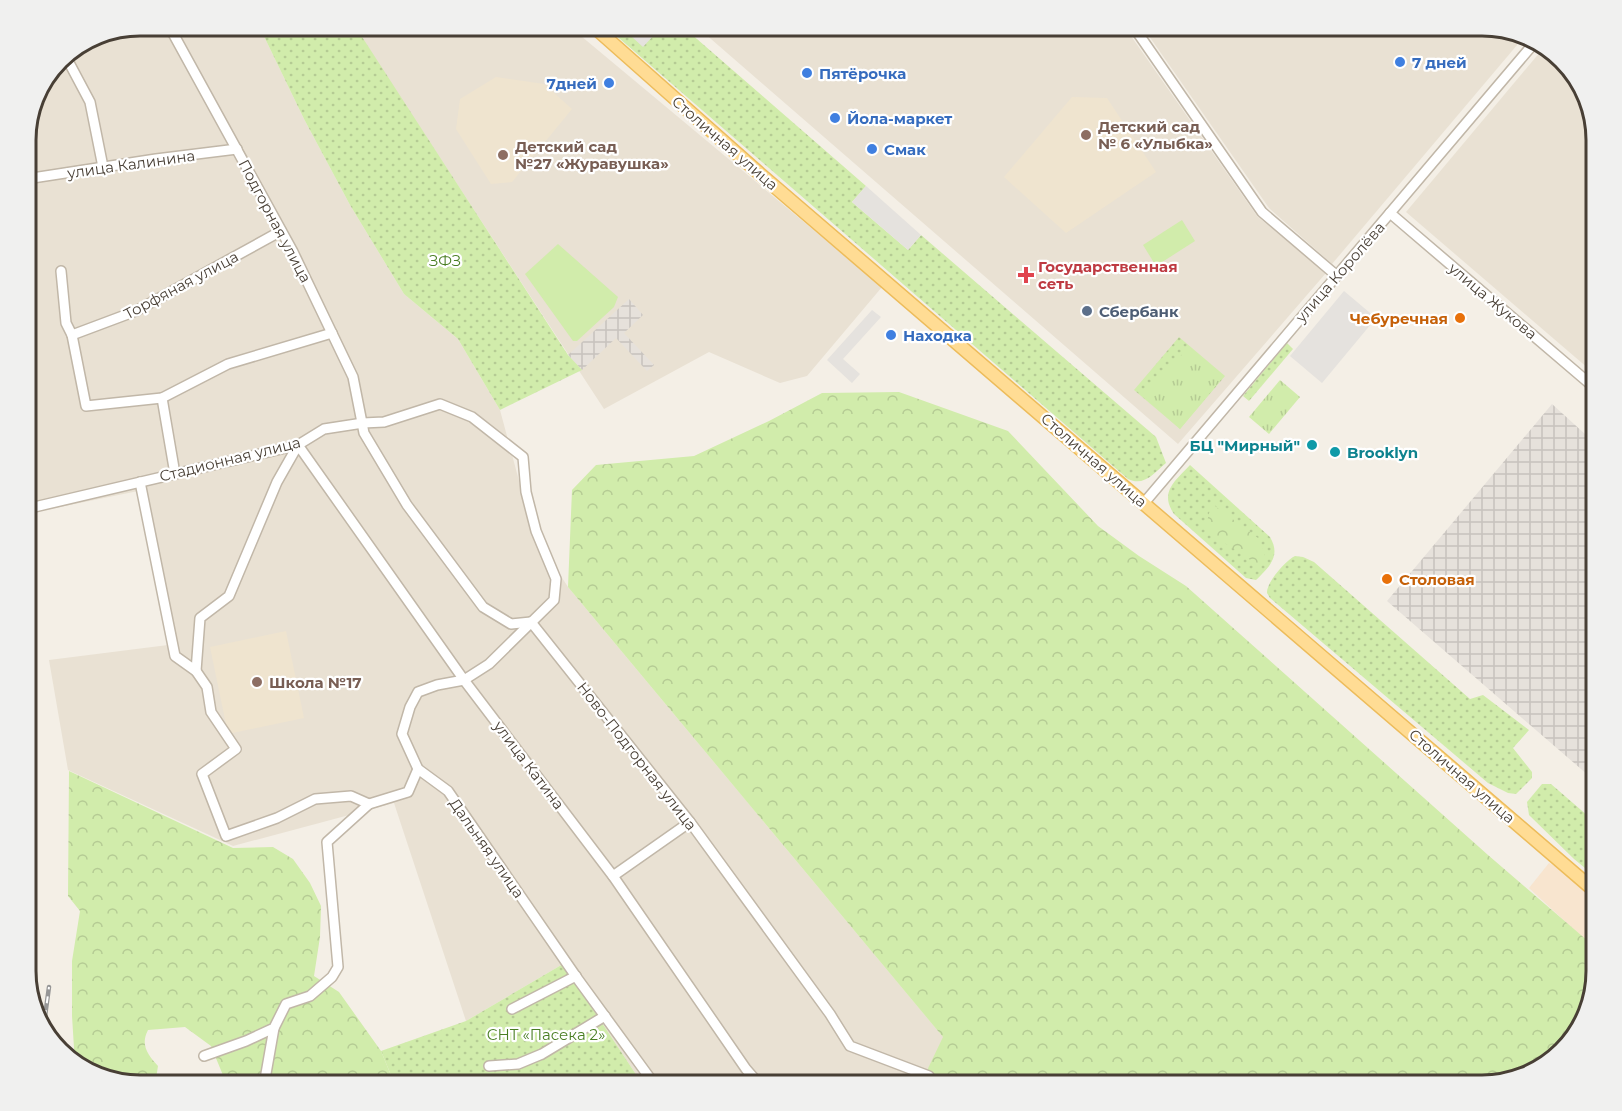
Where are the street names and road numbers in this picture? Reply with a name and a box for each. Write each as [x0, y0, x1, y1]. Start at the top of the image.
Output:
street label: Столичная улица [668, 92, 782, 194]
street label: улица Калинина [65, 146, 196, 183]
street label: Подгорная улица [234, 156, 316, 286]
street label: улица Королёва [1291, 218, 1389, 327]
street label: Торфяная улица [120, 247, 242, 323]
street label: улица Жукова [1444, 258, 1541, 344]
street label: Столичная улица [1037, 409, 1151, 511]
street label: Стадионная улица [157, 432, 303, 486]
street label: Ново-Подгорная улица [573, 678, 701, 834]
street label: улица Катина [489, 716, 569, 813]
street label: Столичная улица [1405, 725, 1519, 827]
street label: Дальняя улица [445, 794, 529, 902]

